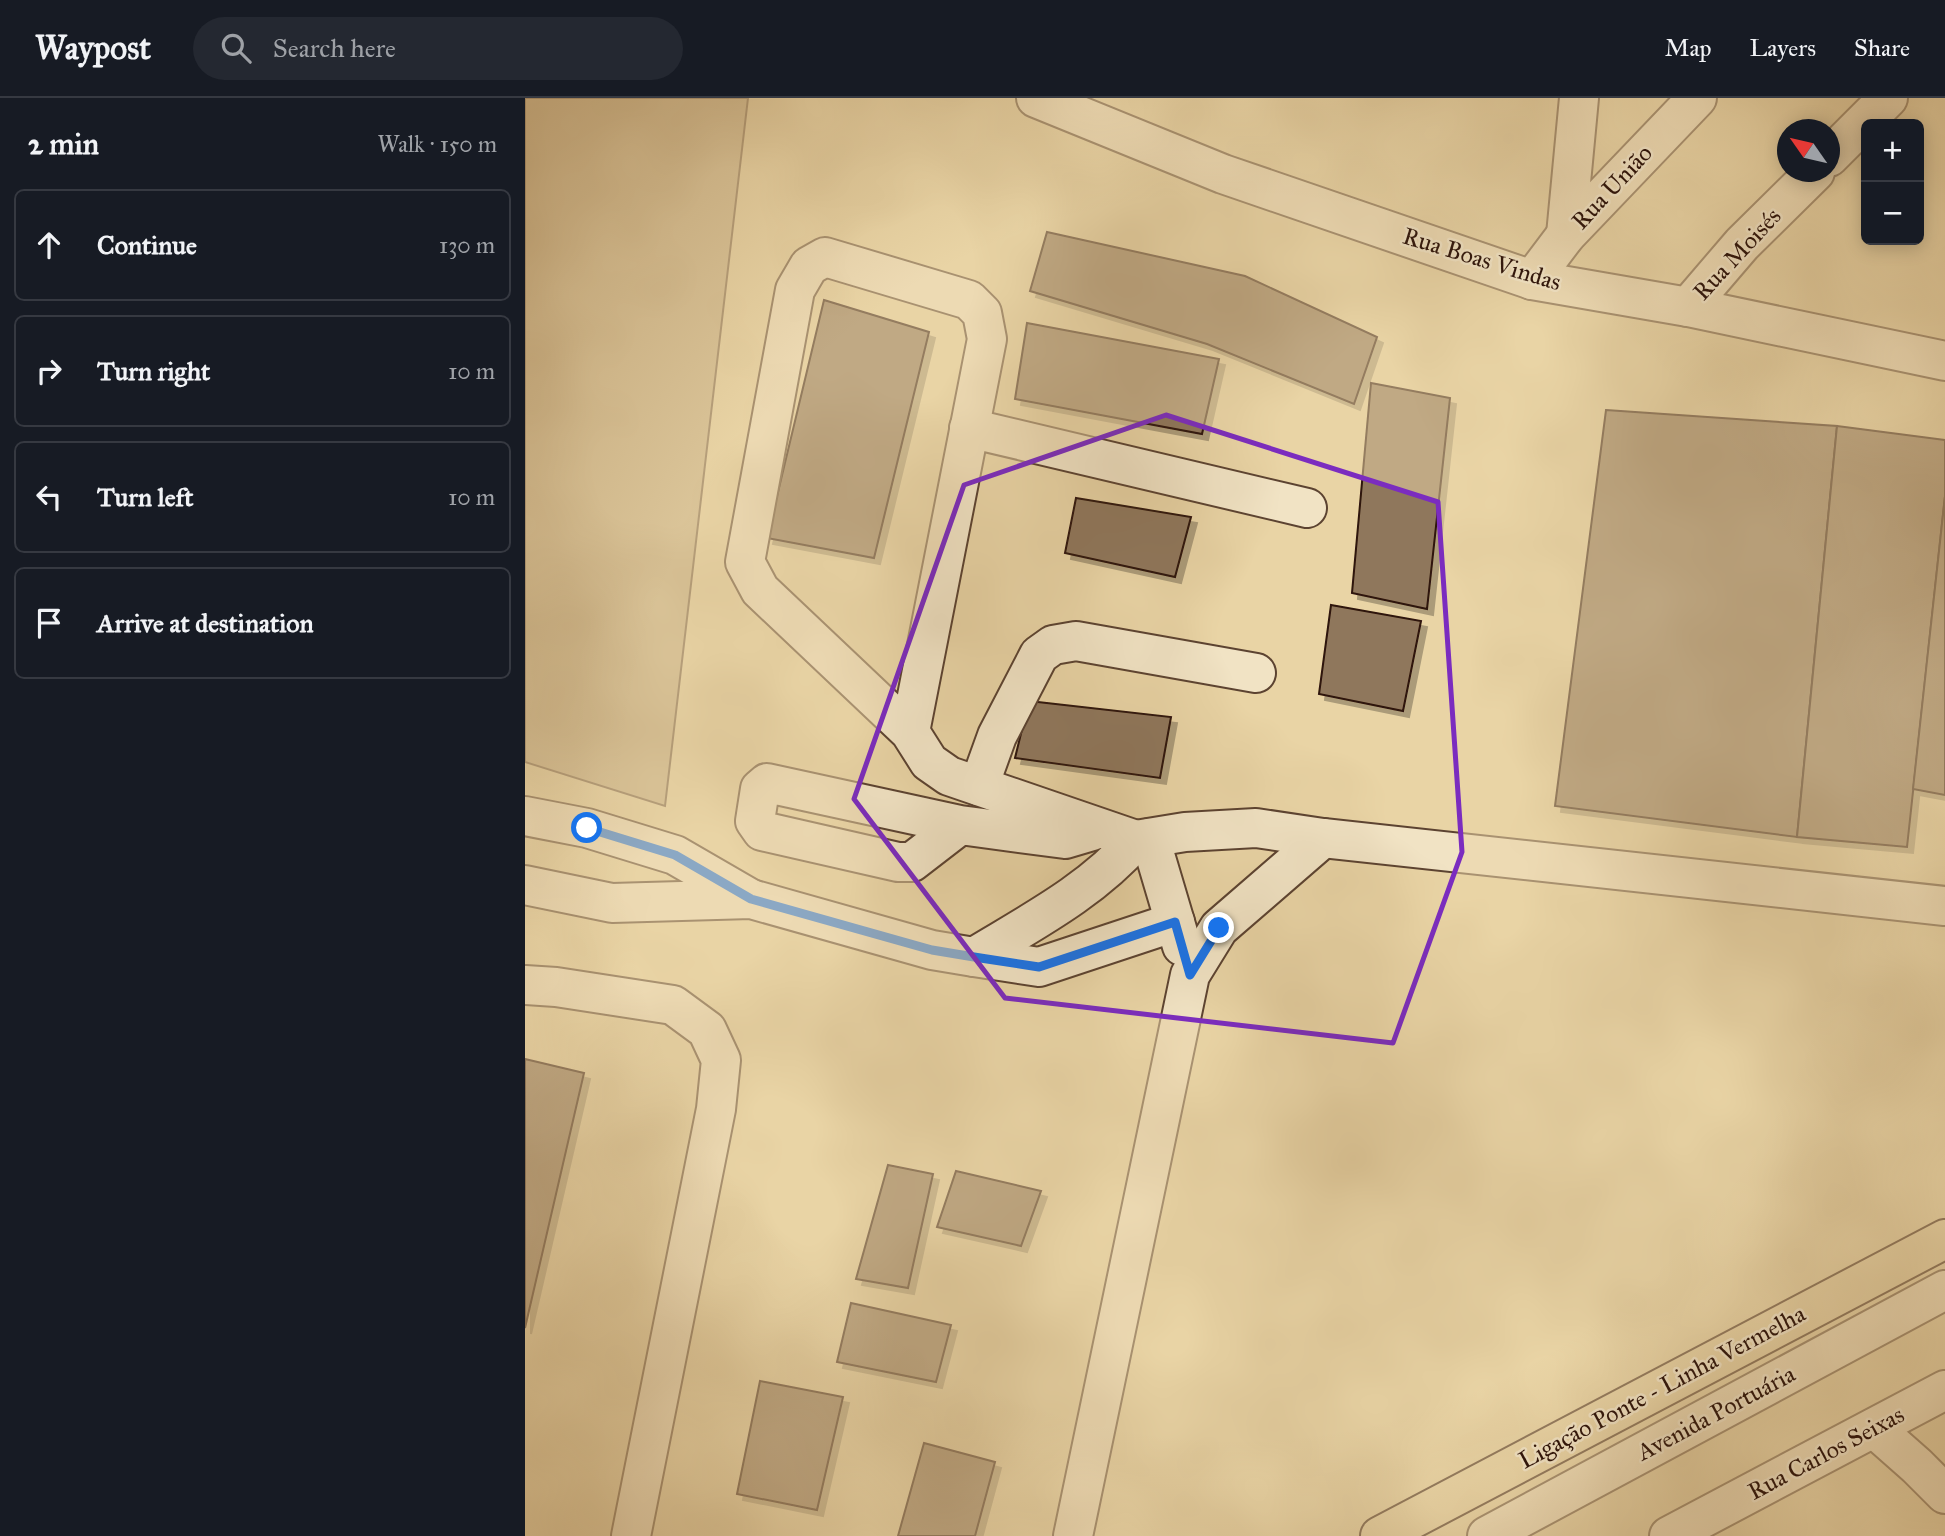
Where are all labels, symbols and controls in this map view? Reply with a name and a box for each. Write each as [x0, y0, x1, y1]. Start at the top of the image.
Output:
search box [193, 17, 683, 80]
text: Waypost [35, 28, 151, 68]
icon: search [217, 29, 255, 67]
text: Search here [273, 32, 396, 64]
text: Map [1665, 33, 1712, 63]
text: Layers [1750, 33, 1816, 63]
text: Share [1854, 33, 1910, 63]
north arrow [1777, 119, 1840, 182]
map controls [1861, 119, 1924, 245]
button: + [1861, 119, 1924, 182]
text: 2 min [28, 126, 99, 162]
text: Walk · 150 m [377, 130, 497, 158]
street label: Rua União [1565, 138, 1659, 236]
button: − [1861, 182, 1924, 245]
street label: Rua Moisés [1687, 202, 1787, 306]
street label: Rua Boas Vindas [1399, 221, 1565, 297]
icon: ahead [30, 226, 68, 264]
text: Continue [97, 229, 197, 261]
text: 130 m [439, 231, 495, 259]
icon: right [30, 352, 68, 390]
text: Turn right [97, 355, 210, 387]
text: 10 m [448, 357, 495, 385]
icon: left [30, 478, 68, 516]
text: Turn left [97, 481, 193, 513]
text: 10 m [448, 483, 495, 511]
icon: arrive [30, 604, 68, 642]
text: Arrive at destination [97, 607, 314, 639]
route start [571, 812, 602, 843]
route end [1203, 912, 1234, 943]
street label: Ligação Ponte - Linha Vermelha [1514, 1298, 1811, 1475]
street label: Avenida Portuária [1631, 1358, 1801, 1468]
street label: Rua Carlos Seixas [1743, 1399, 1909, 1507]

